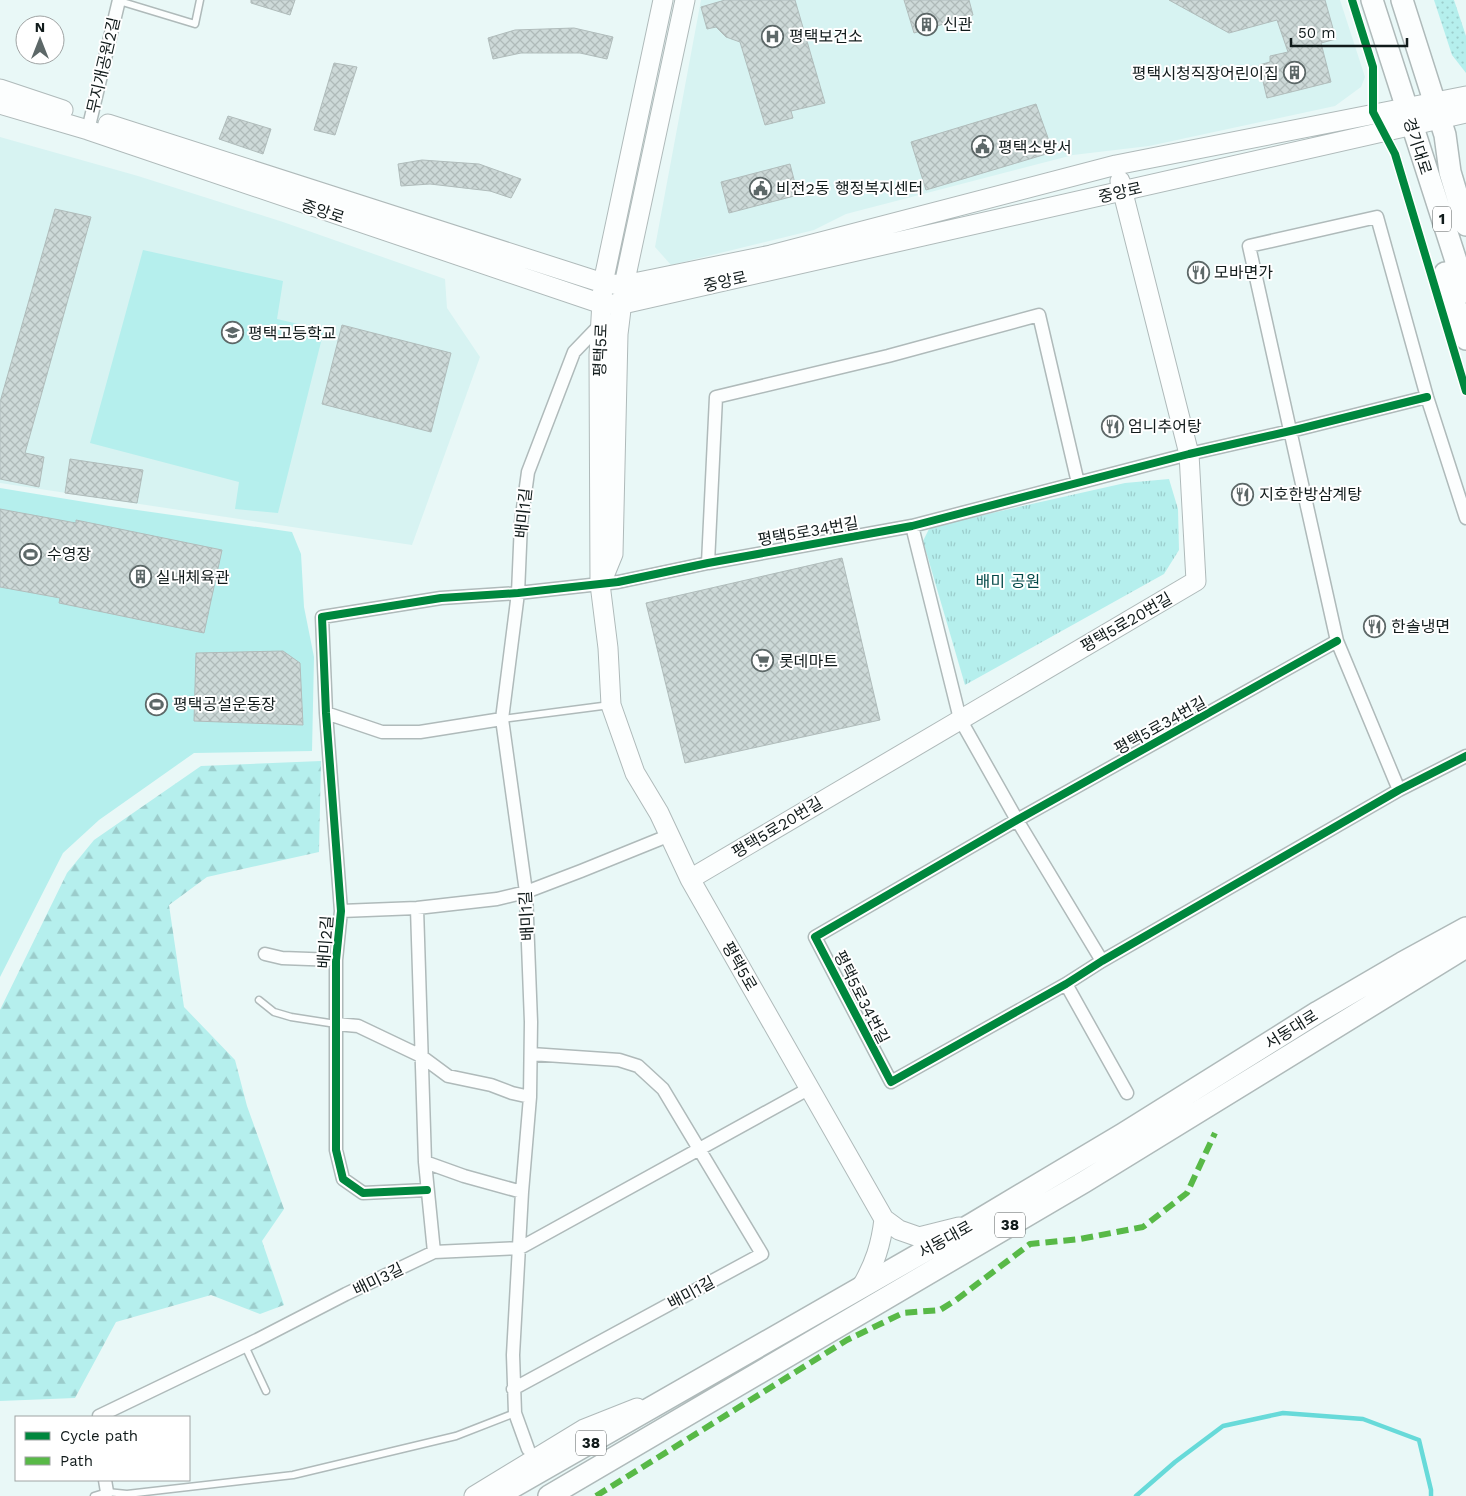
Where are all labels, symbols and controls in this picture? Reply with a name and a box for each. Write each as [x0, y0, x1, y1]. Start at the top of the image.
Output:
building icon: 신관 [915, 12, 939, 36]
north arrow [15, 15, 65, 65]
street label: 무지개공원2길 [83, 15, 124, 115]
place label: 신관 [943, 15, 973, 34]
scale bar [1291, 15, 1407, 47]
text: N [35, 19, 45, 35]
hospital icon: 평택보건소 [761, 24, 785, 48]
text: 50 m [1298, 24, 1335, 42]
place label: 평택보건소 [789, 27, 863, 46]
building icon: 평택시청직장어린이집 [1283, 61, 1307, 85]
place label: 평택시청직장어린이집 [1132, 64, 1279, 83]
street label: 경기대로 [1399, 115, 1436, 177]
public building icon: 평택소방서 [970, 135, 994, 159]
place label: 평택소방서 [998, 138, 1072, 157]
public building icon: 비전2동 행정복지센터 [748, 176, 772, 200]
street label: 중앙로 [1096, 178, 1144, 207]
place label: 비전2동 행정복지센터 [776, 179, 923, 198]
street label: 중앙로 [299, 196, 347, 227]
road number: 1 [1433, 206, 1451, 232]
restaurant icon: 모바면가 [1186, 260, 1210, 284]
place label: 모바면가 [1214, 263, 1273, 282]
street label: 중앙로 [701, 267, 749, 296]
school or university icon: 평택고등학교 [220, 321, 244, 345]
street label: 평택5로 [590, 323, 611, 377]
place label: 평택고등학교 [248, 324, 336, 343]
restaurant icon: 엄니추어탕 [1100, 414, 1124, 438]
place label: 엄니추어탕 [1128, 417, 1202, 436]
restaurant icon: 지호한방삼계탕 [1231, 482, 1255, 506]
place label: 지호한방삼계탕 [1259, 485, 1362, 504]
street label: 배미1길 [511, 487, 536, 539]
street label: 평택5로34번길 [756, 513, 860, 550]
sports icon: 수영장 [19, 542, 43, 566]
place label: 수영장 [47, 545, 91, 564]
building icon: 실내체육관 [128, 565, 152, 589]
place label: 실내체육관 [156, 568, 230, 587]
park label: 배미 공원 [976, 572, 1040, 591]
street label: 평택5로20번길 [1077, 589, 1175, 656]
restaurant icon: 한솔냉면 [1363, 614, 1387, 638]
place label: 한솔냉면 [1391, 617, 1450, 636]
supermarket icon: 롯데마트 [751, 649, 775, 673]
place label: 롯데마트 [779, 652, 838, 671]
sports icon: 평택공설운동장 [145, 692, 169, 716]
street label: 평택5로34번길 [1111, 692, 1209, 758]
place label: 평택공설운동장 [173, 695, 276, 714]
street label: 평택5로20번길 [729, 793, 826, 862]
street label: 배미1길 [516, 890, 537, 942]
street label: 배미2길 [314, 915, 337, 969]
street label: 평택5로 [718, 938, 761, 994]
street label: 평택5로34번길 [830, 947, 893, 1047]
street label: 서동대로 [1261, 1006, 1321, 1053]
road number: 38 [995, 1212, 1025, 1238]
street label: 서동대로 [915, 1217, 976, 1262]
street label: 배미3길 [350, 1259, 406, 1300]
street label: 배미1길 [665, 1272, 718, 1313]
legend [15, 1416, 190, 1481]
text: Cycle path [60, 1427, 138, 1445]
road number: 38 [576, 1430, 606, 1456]
text: Path [60, 1452, 93, 1470]

